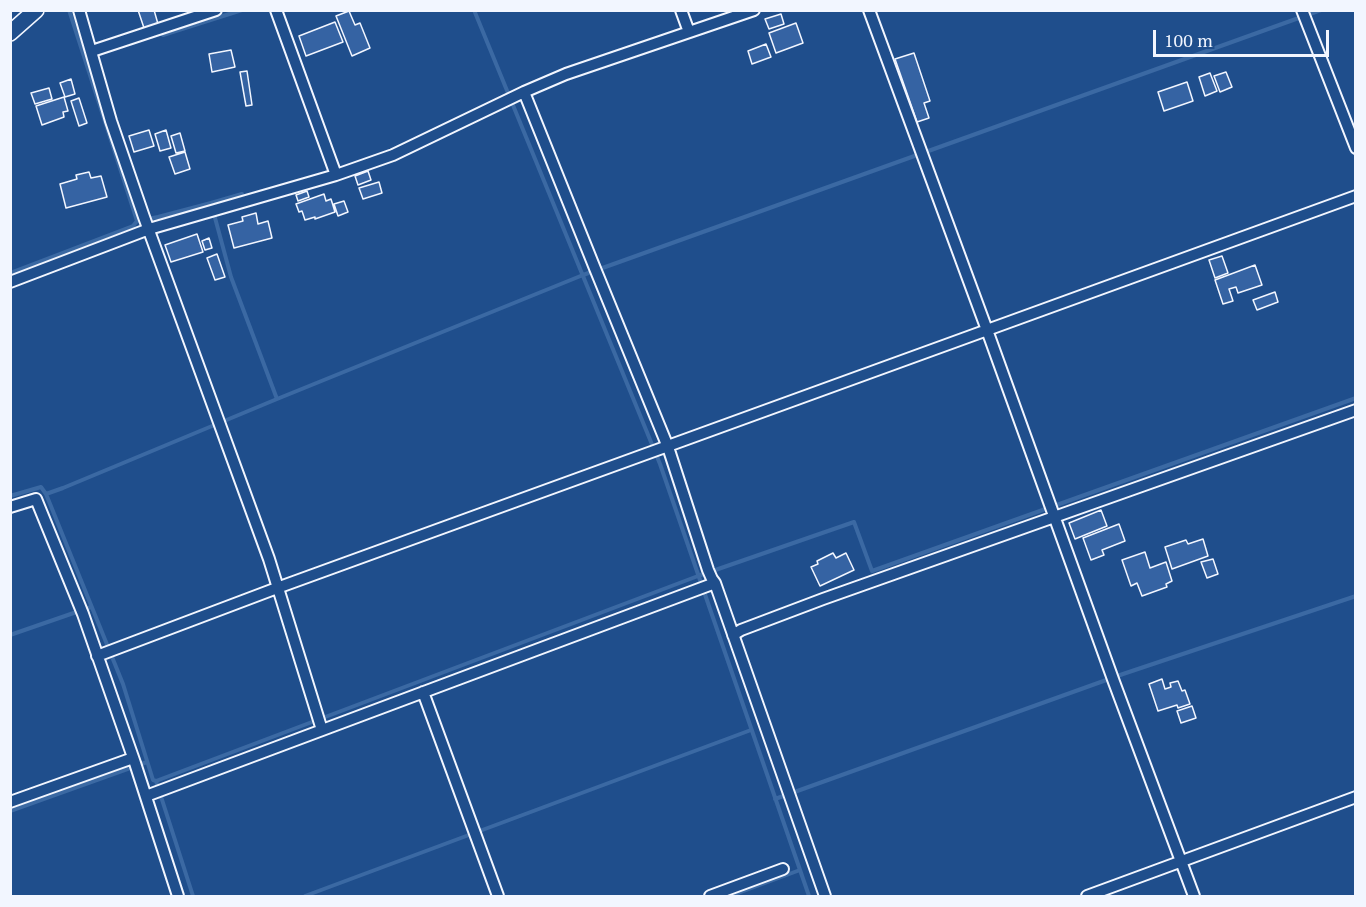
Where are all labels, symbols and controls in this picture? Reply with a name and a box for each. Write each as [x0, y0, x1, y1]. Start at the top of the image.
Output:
scale bar [1156, 18, 1332, 56]
text: 100 m [1164, 28, 1213, 52]

